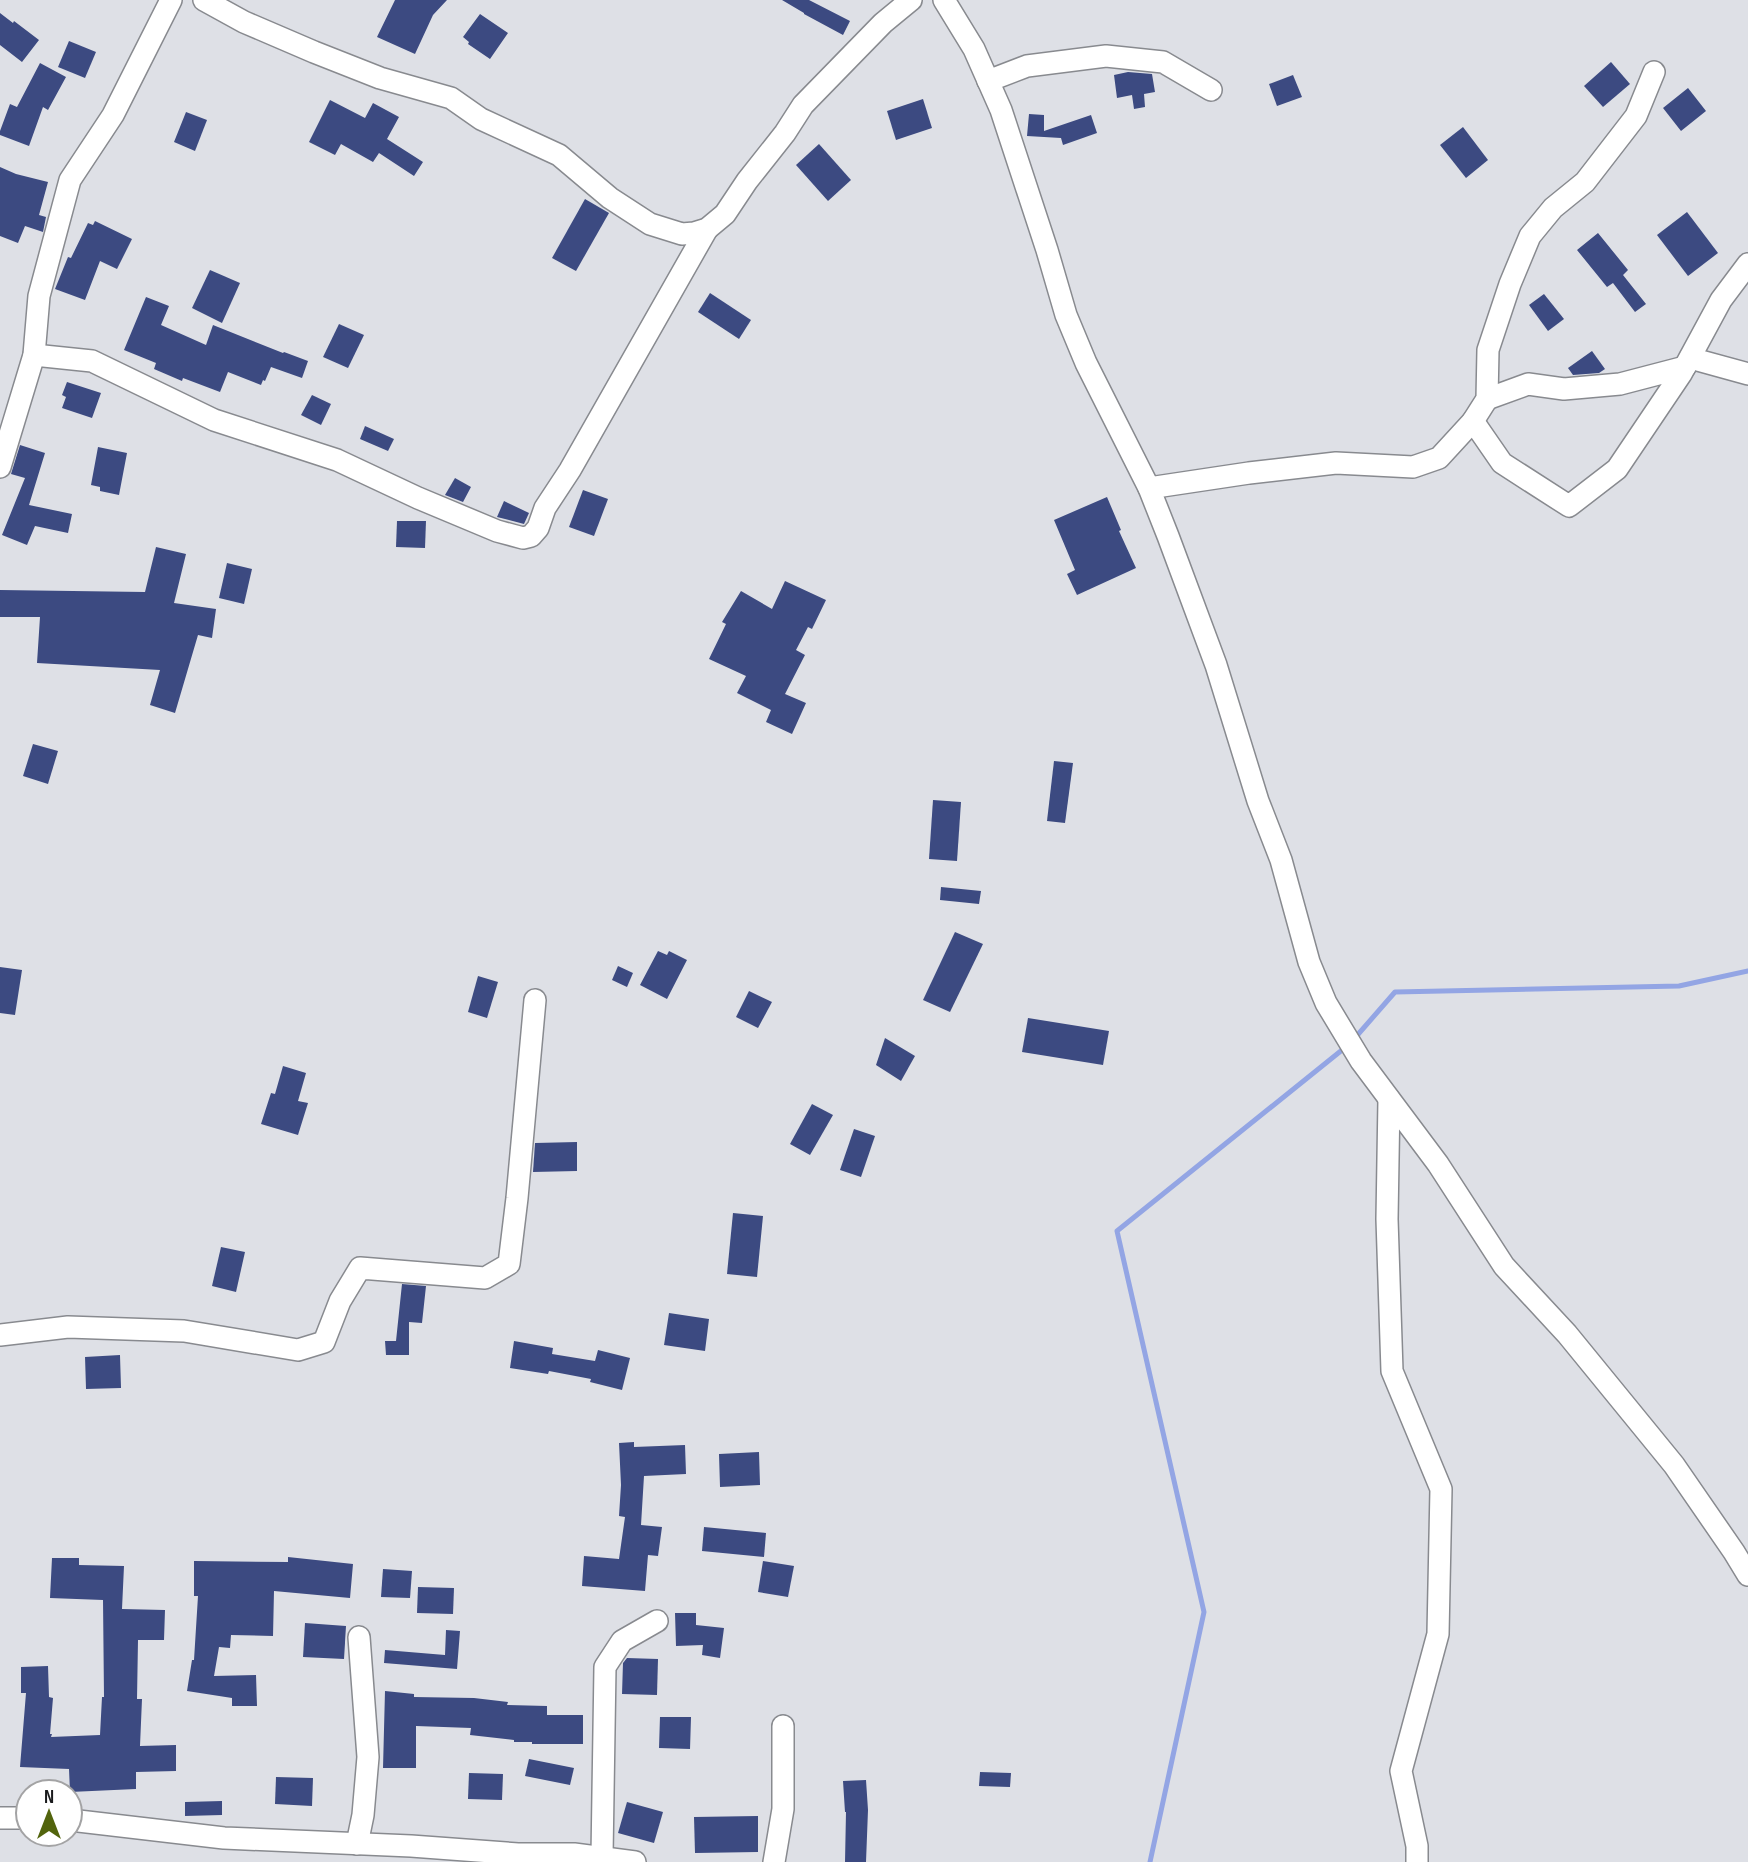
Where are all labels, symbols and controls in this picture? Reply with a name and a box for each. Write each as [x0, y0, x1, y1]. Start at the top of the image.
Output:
north arrow [14, 1778, 84, 1848]
text: N [44, 1786, 54, 1809]

